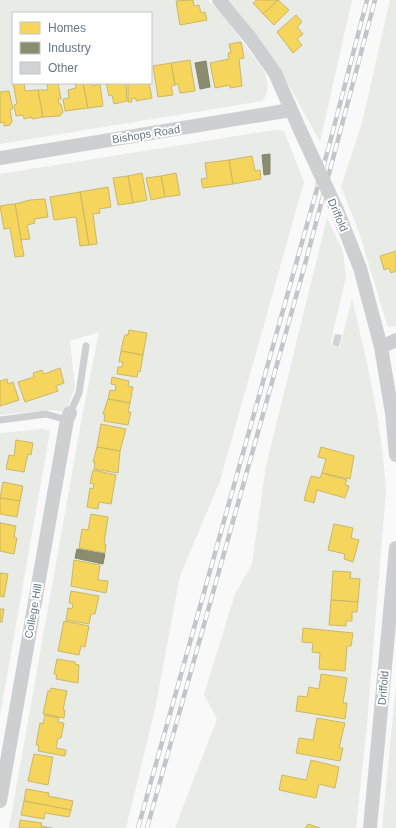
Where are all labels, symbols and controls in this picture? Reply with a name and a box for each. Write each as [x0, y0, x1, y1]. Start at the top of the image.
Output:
legend [12, 12, 152, 84]
text: Homes [48, 21, 86, 35]
text: Industry [48, 41, 91, 55]
text: Other [48, 61, 78, 75]
street label: Bishops Road [111, 123, 181, 145]
street label: Driffold [326, 197, 350, 233]
street label: College Hill [22, 583, 44, 639]
street label: Driffold [376, 670, 390, 706]

